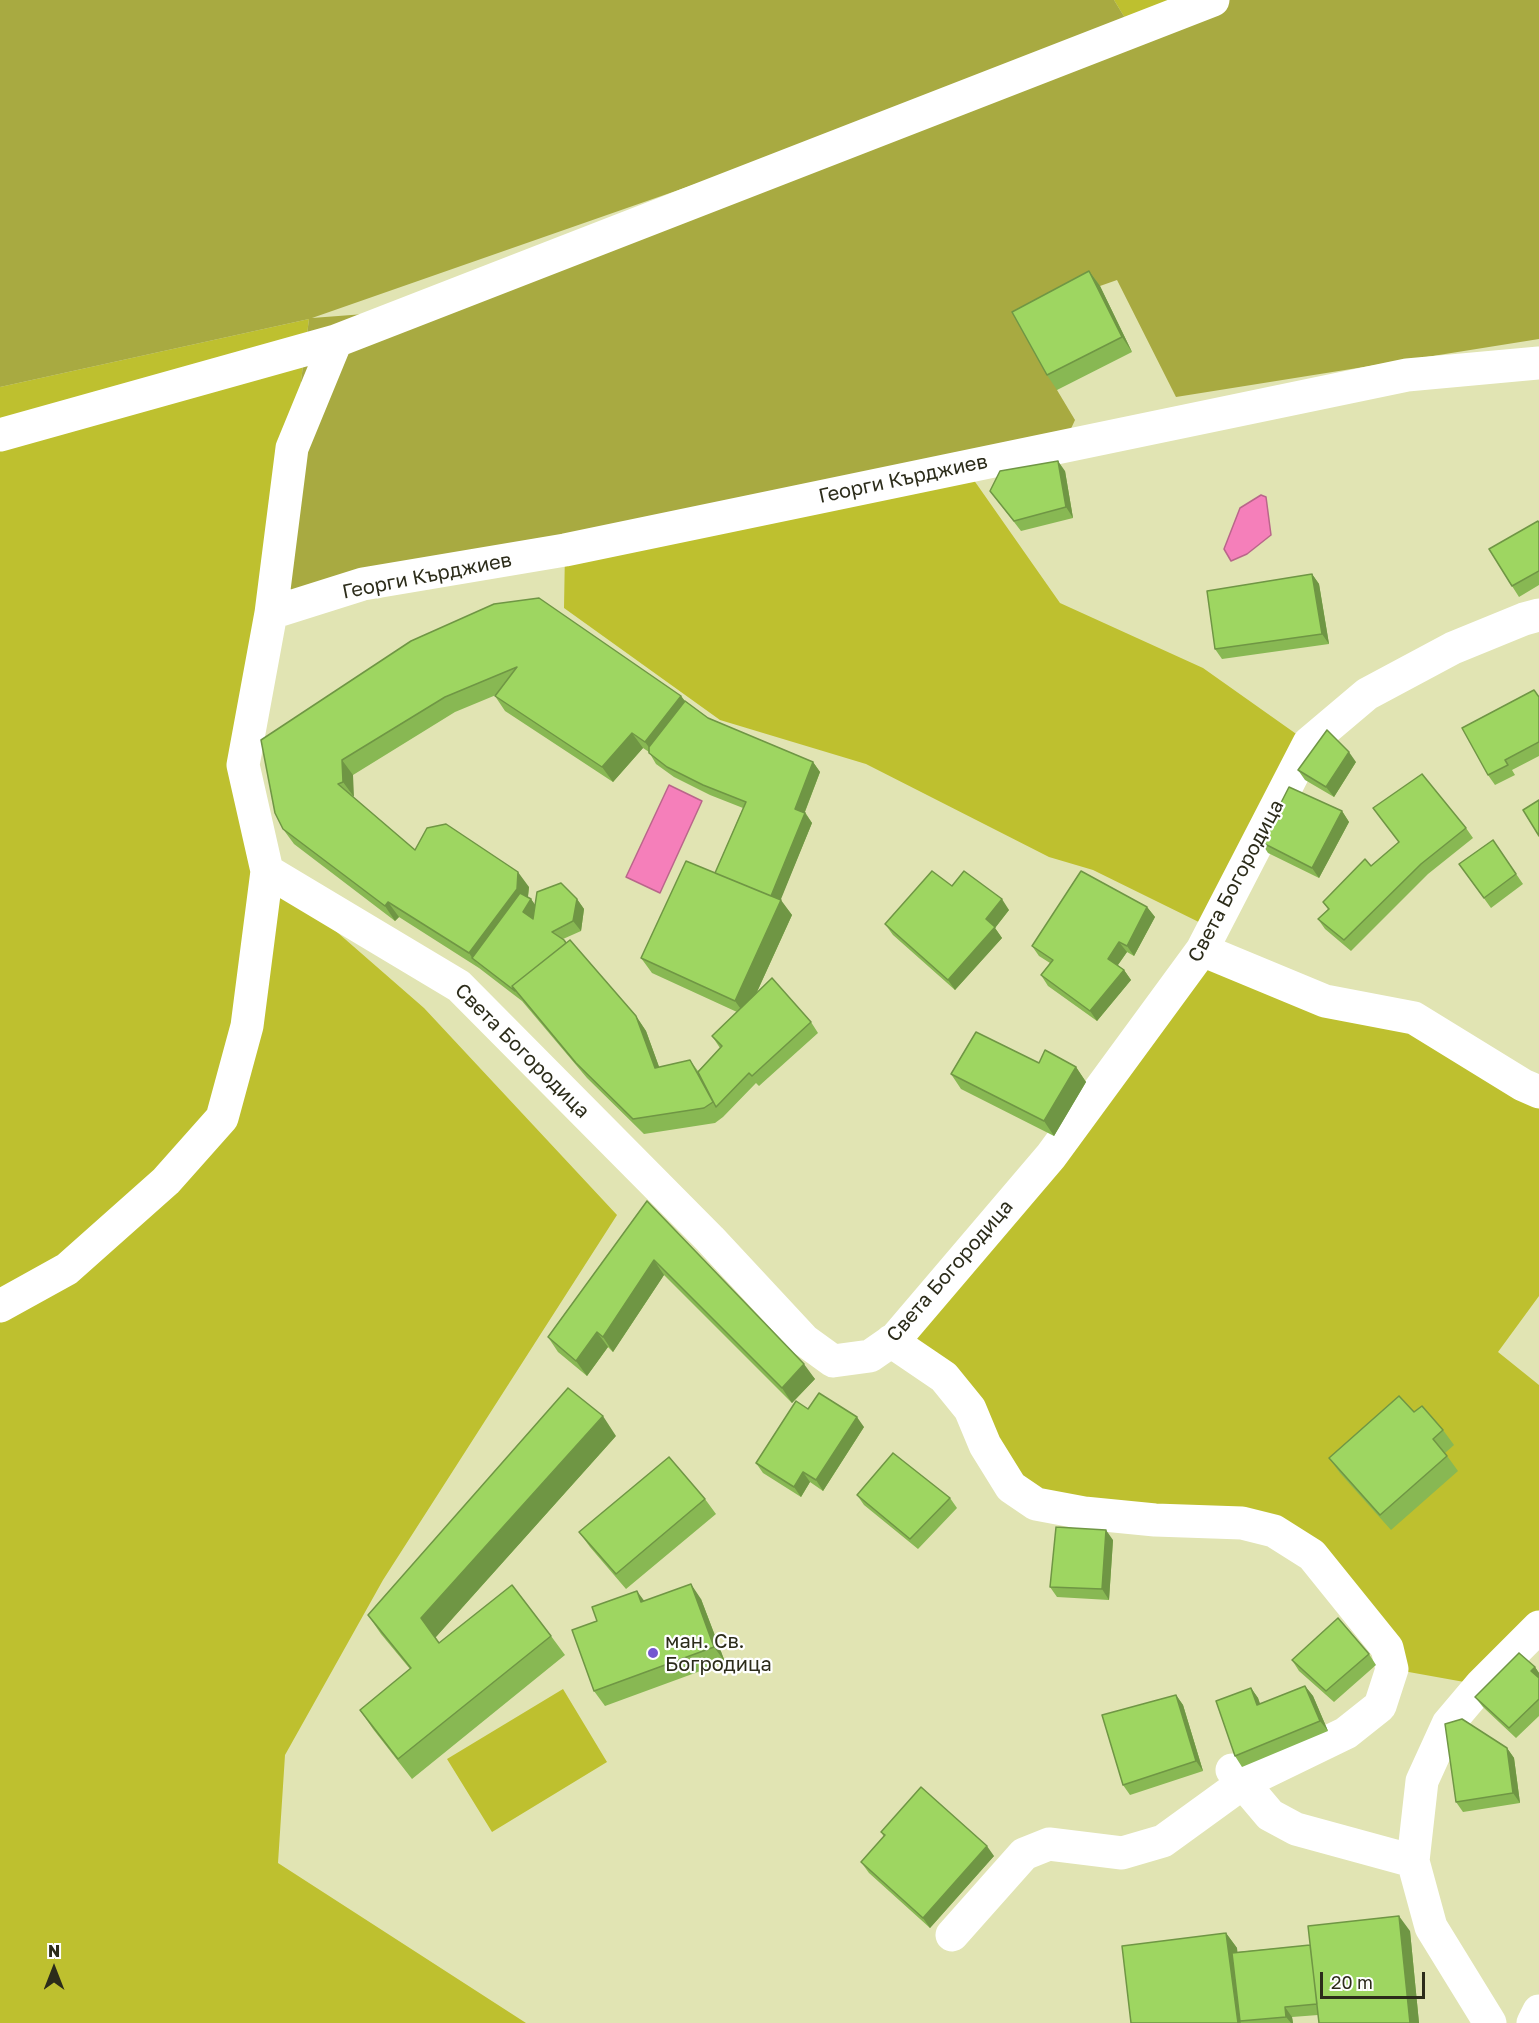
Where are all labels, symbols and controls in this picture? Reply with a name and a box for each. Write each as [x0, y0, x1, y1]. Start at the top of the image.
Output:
street label: Георги Кърджиев [816, 449, 990, 509]
street label: Георги Кърджиев [340, 548, 514, 604]
street label: Света Богородица [1183, 796, 1289, 966]
street label: Света Богородица [450, 979, 594, 1123]
street label: Света Богородица [882, 1195, 1018, 1347]
place label: ман. Св. Богродица [665, 1630, 772, 1677]
marker: ман. Св. Богродица [646, 1646, 660, 1660]
north arrow [24, 1939, 84, 1999]
text: N [48, 1941, 60, 1961]
scale bar [1323, 1960, 1428, 1998]
text: 20 m [1331, 1971, 1373, 1993]

